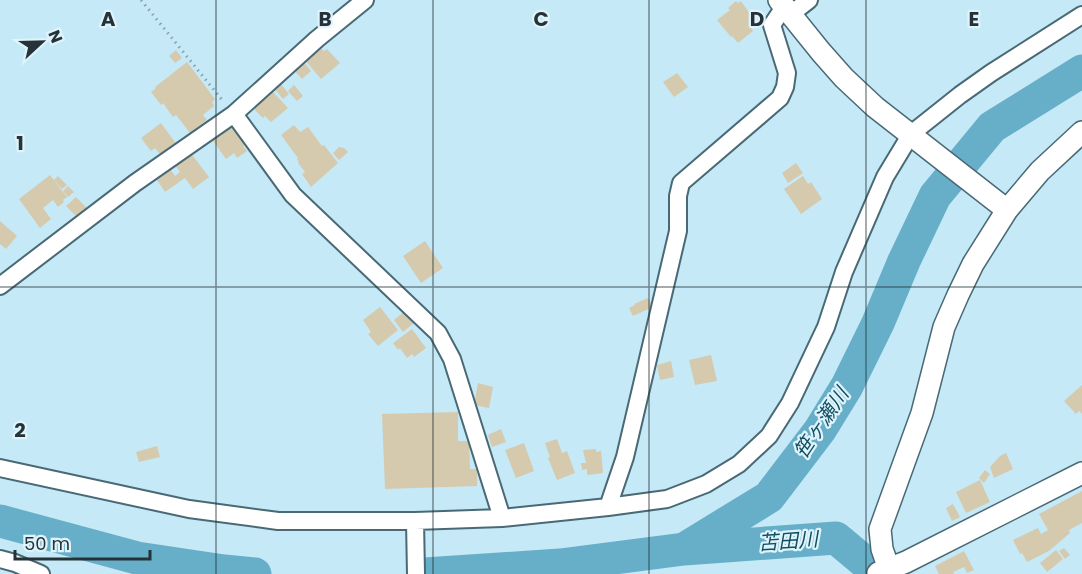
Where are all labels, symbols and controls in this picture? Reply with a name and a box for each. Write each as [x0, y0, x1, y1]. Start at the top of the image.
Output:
text: A [101, 5, 116, 33]
text: B [318, 5, 332, 33]
text: C [533, 5, 549, 33]
text: D [750, 5, 764, 33]
text: E [969, 5, 979, 33]
north arrow [12, 12, 72, 72]
text: N [43, 27, 68, 46]
text: 1 [16, 129, 24, 157]
water label: 笹ヶ瀬川 [787, 380, 856, 464]
text: 2 [14, 416, 26, 444]
scale bar [15, 523, 150, 561]
water label: 苫田川 [757, 525, 821, 557]
text: 50 m [24, 531, 70, 556]

